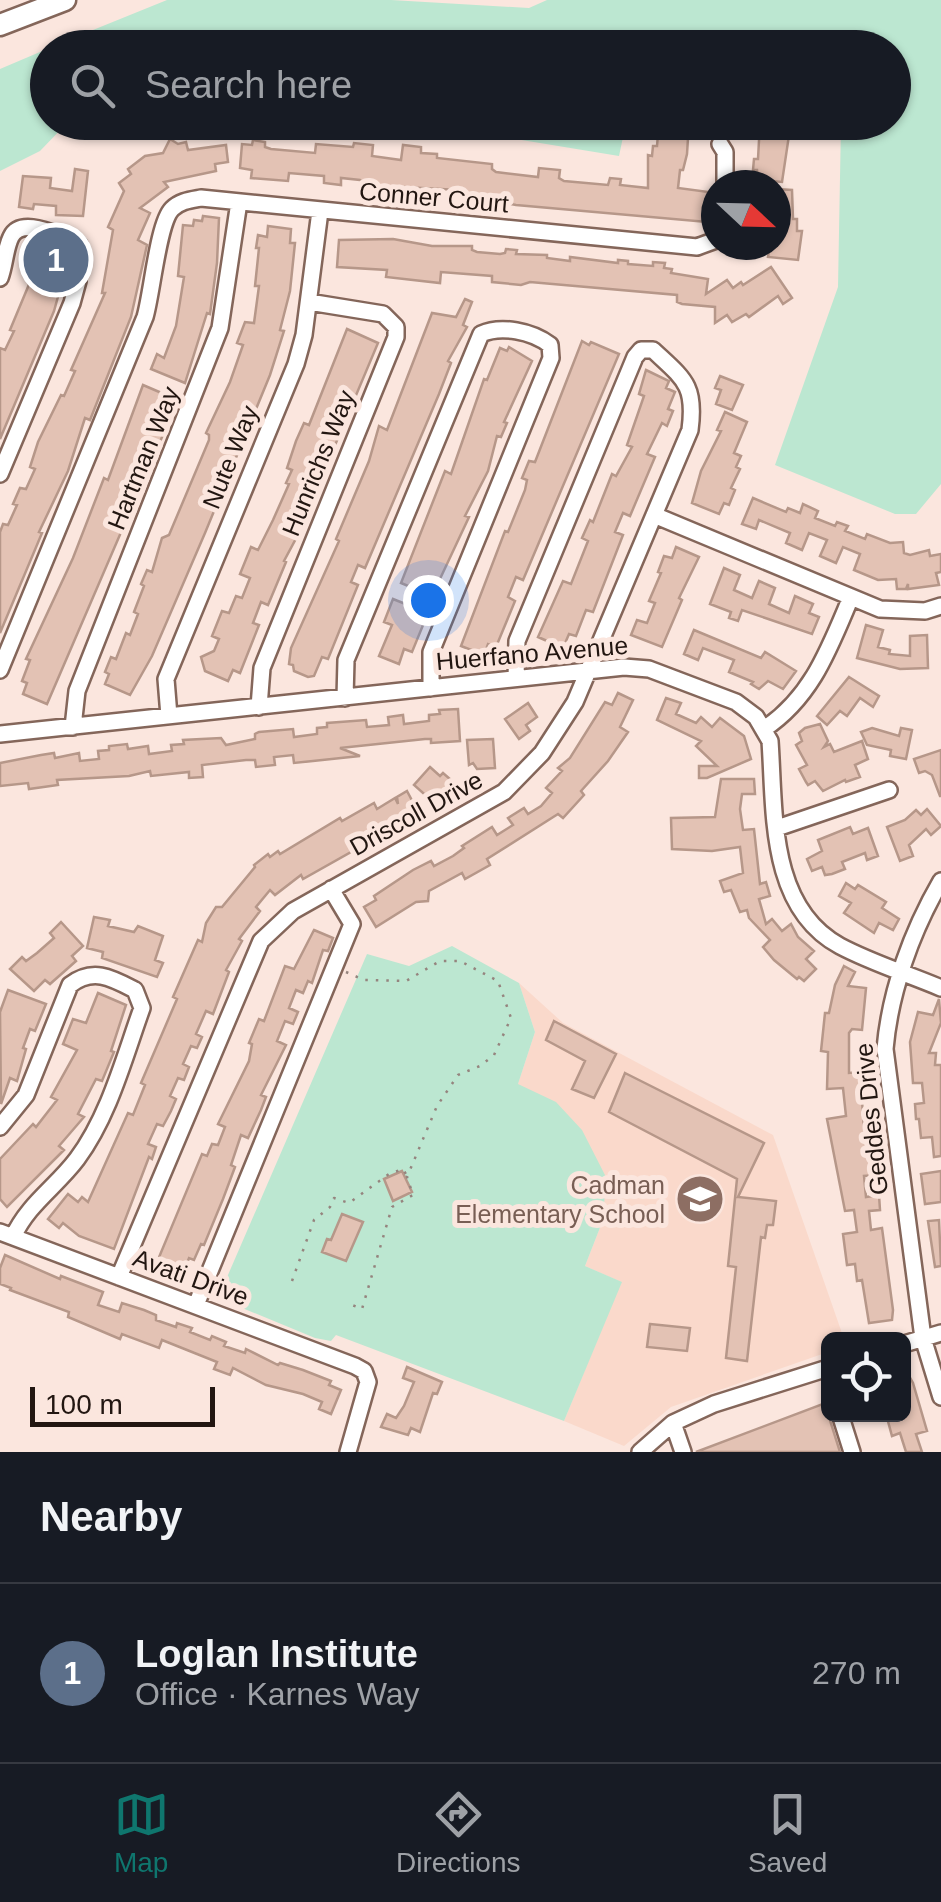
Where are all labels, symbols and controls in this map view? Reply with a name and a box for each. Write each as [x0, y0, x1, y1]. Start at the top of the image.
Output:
search box [30, 30, 911, 140]
icon: search [65, 58, 120, 113]
text: Search here [145, 64, 352, 106]
north arrow [701, 170, 791, 260]
street label: Conner Court [358, 177, 510, 217]
pin: 1 [23, 222, 88, 298]
street label: Hartman Way [102, 382, 185, 534]
street label: Hunrichs Way [276, 386, 360, 540]
street label: Nute Way [197, 401, 264, 513]
your location [403, 575, 454, 626]
street label: Huerfano Avenue [435, 631, 629, 675]
street label: Driscoll Drive [345, 765, 487, 861]
street label: Geddes Drive [849, 1042, 893, 1196]
place label: Cadman Elementary School [455, 1171, 665, 1228]
school or university icon: Cadman Elementary School [674, 1173, 726, 1225]
street label: Avati Drive [130, 1243, 252, 1311]
map controls [821, 1332, 911, 1422]
button: locate [821, 1332, 911, 1422]
scale bar [30, 1382, 215, 1426]
text: 100 m [45, 1389, 123, 1420]
text: Nearby [40, 1493, 182, 1540]
text: Loglan Institute [135, 1633, 418, 1675]
text: 1 [64, 1655, 81, 1691]
text: 270 m [812, 1655, 901, 1691]
text: Office · Karnes Way [135, 1676, 420, 1712]
tab: Map [114, 1787, 169, 1879]
tab: Directions [396, 1787, 521, 1879]
tab: Saved [748, 1787, 827, 1879]

